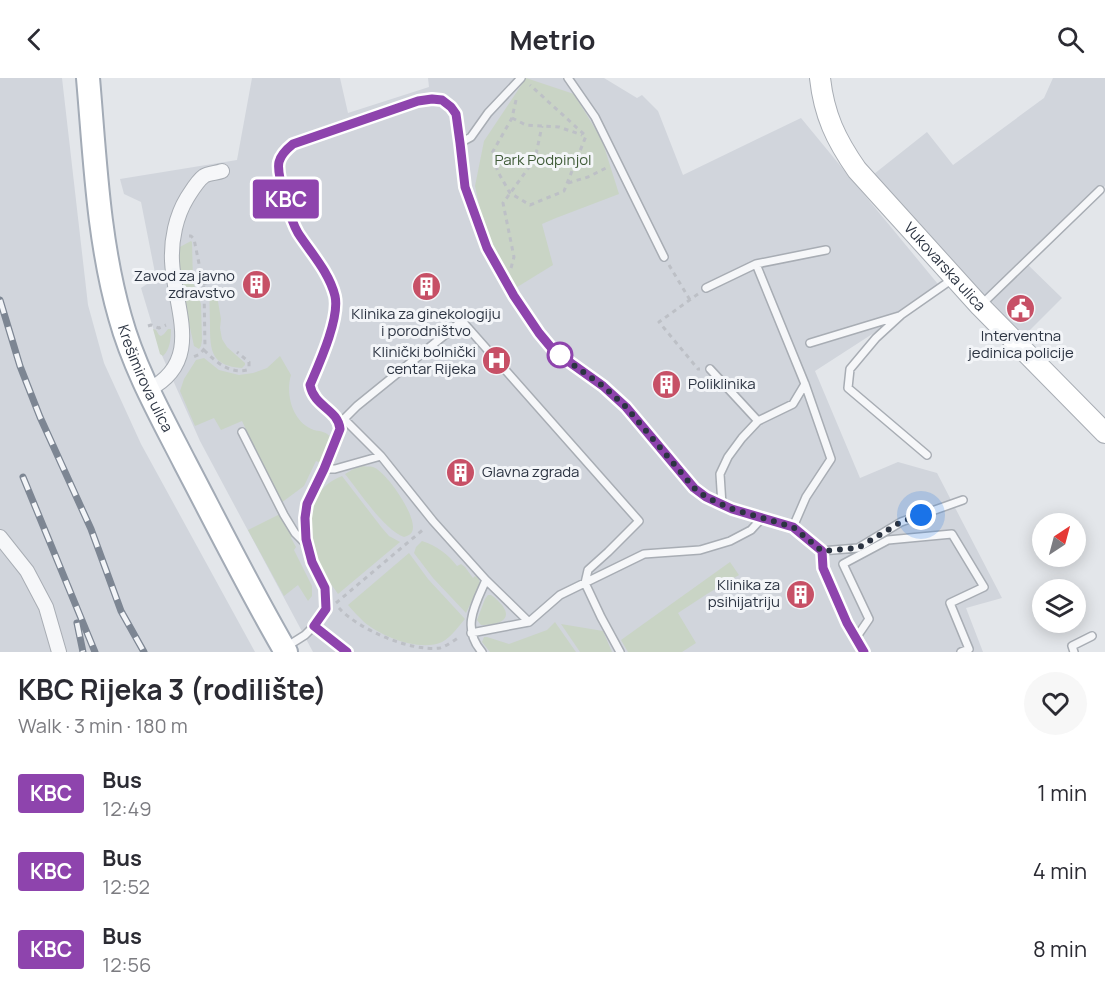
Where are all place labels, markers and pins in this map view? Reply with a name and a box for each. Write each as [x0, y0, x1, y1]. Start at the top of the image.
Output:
place label: Zavod za javno zdravstvo [134, 265, 235, 303]
building icon: Zavod za javno zdravstvo [240, 269, 272, 301]
building icon: Klinika za ginekologiju i porodništvo [410, 271, 442, 303]
public building icon: Interventna jedinica policije [1005, 293, 1037, 325]
place label: Klinika za ginekologiju i porodništvo [351, 303, 501, 341]
place label: Interventna jedinica policije [967, 325, 1074, 363]
place label: Klinički bolnički centar Rijeka [373, 341, 476, 379]
unlabelled marker [547, 342, 573, 368]
hospital icon: Klinički bolnički centar Rijeka [481, 345, 513, 377]
building icon: Poliklinika [651, 368, 683, 400]
place label: Poliklinika [688, 373, 756, 394]
building icon: Glavna zgrada [445, 456, 477, 488]
place label: Glavna zgrada [482, 461, 579, 482]
place label: Klinika za psihijatriju [708, 574, 780, 612]
building icon: Klinika za psihijatriju [785, 578, 817, 610]

